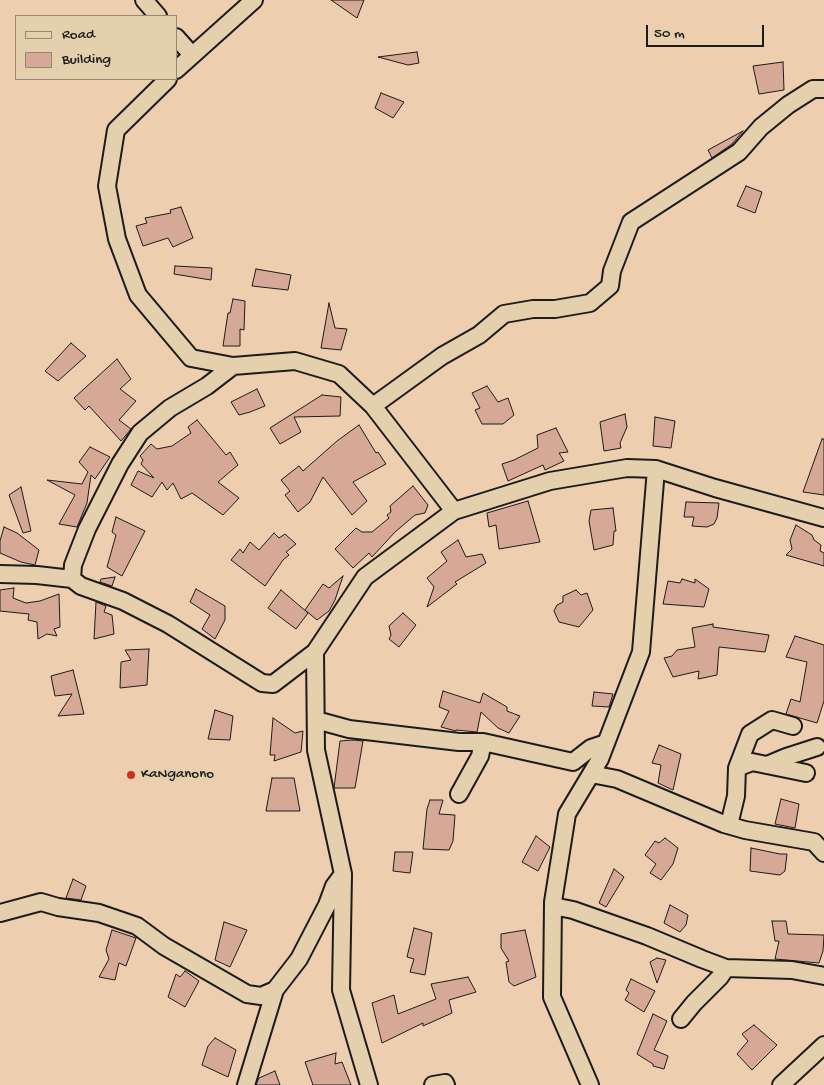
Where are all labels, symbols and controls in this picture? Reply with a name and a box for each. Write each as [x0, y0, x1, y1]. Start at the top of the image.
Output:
legend [15, 15, 178, 80]
scale bar [649, 15, 766, 47]
text: 50 m [654, 25, 685, 43]
text: Road [62, 26, 95, 44]
text: Building [62, 51, 111, 69]
place label: KaNganono [141, 766, 214, 784]
marker: KaNganono [125, 769, 137, 781]

